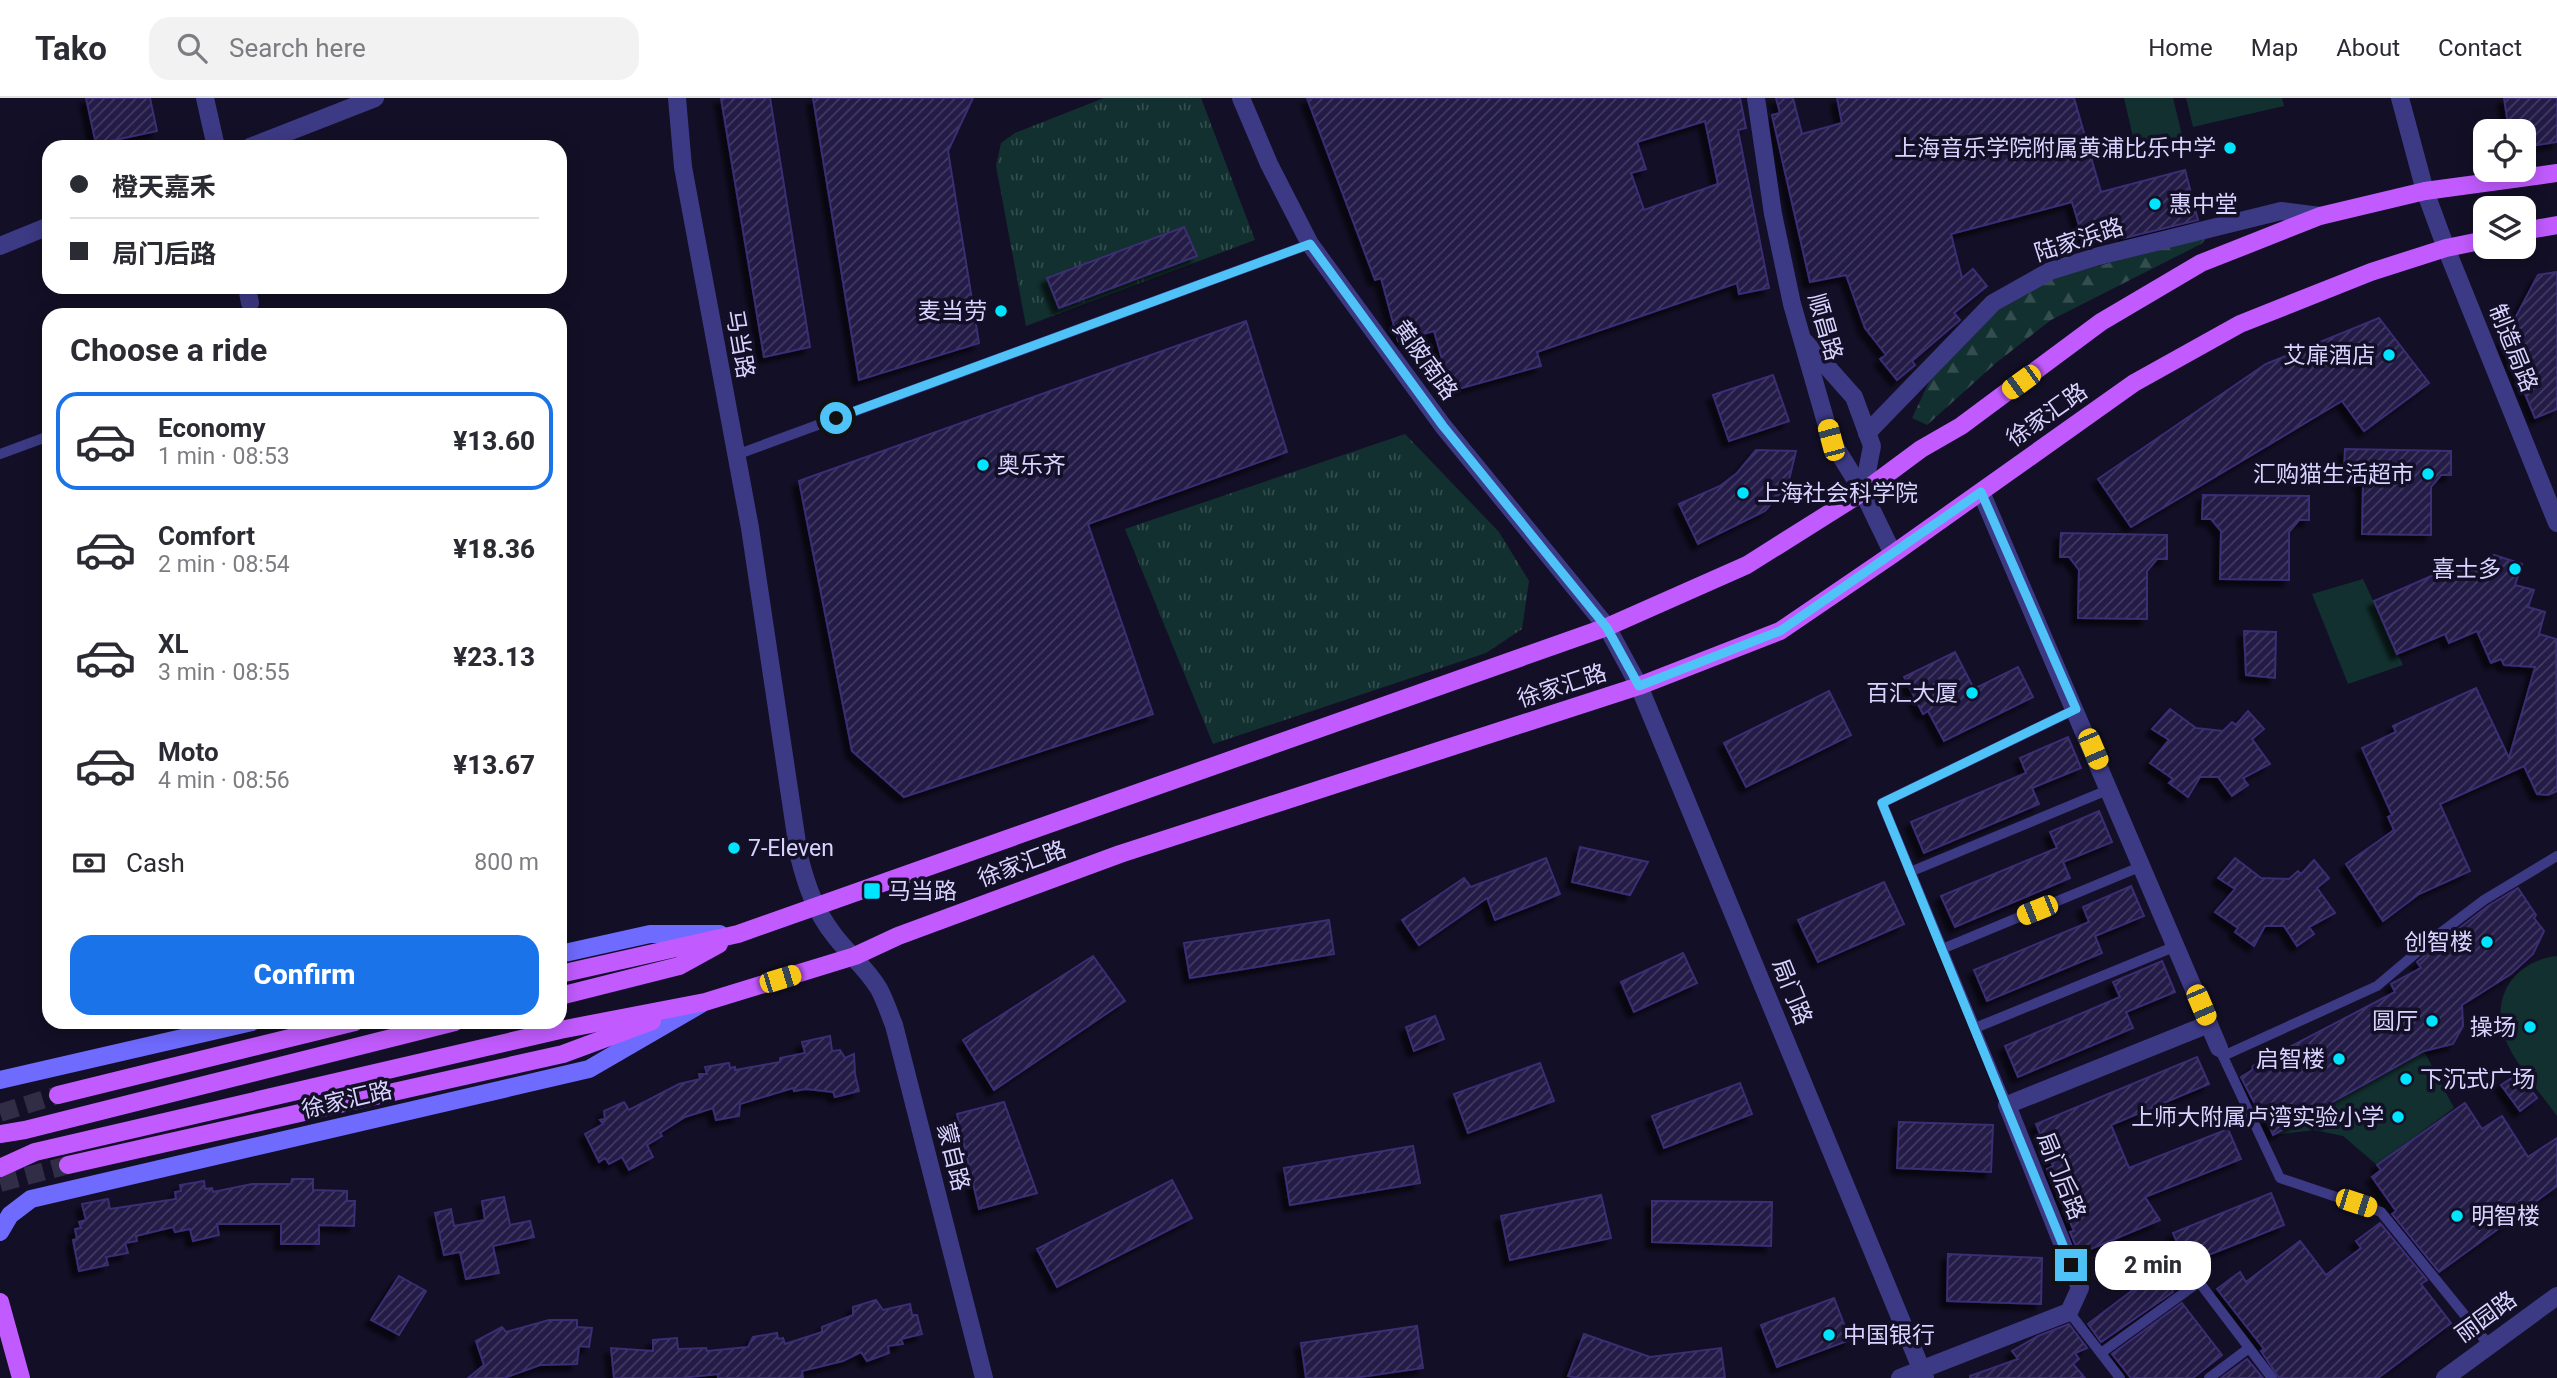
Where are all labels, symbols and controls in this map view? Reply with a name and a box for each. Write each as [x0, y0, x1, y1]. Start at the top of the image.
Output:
search box [149, 17, 639, 80]
text: Tako [35, 29, 107, 68]
icon: search [173, 29, 211, 67]
text: Search here [229, 33, 366, 63]
text: Home [2148, 34, 2213, 62]
text: Map [2251, 34, 2298, 62]
text: About [2336, 34, 2400, 62]
text: Contact [2438, 34, 2522, 62]
map controls [2473, 119, 2536, 259]
button: locate [2473, 119, 2536, 182]
place label: 上海音乐学院附属黄浦比乐中学 [1894, 135, 2216, 162]
marker: 上海音乐学院附属黄浦比乐中学 [2222, 140, 2238, 156]
text: 橙天嘉禾 [112, 172, 216, 202]
place label: 惠中堂 [2169, 191, 2238, 218]
marker: 惠中堂 [2147, 196, 2163, 212]
button: layers [2473, 196, 2536, 259]
street label: 陆家浜路 [2031, 213, 2127, 267]
text: 局门后路 [112, 239, 216, 269]
street label: 顺昌路 [1803, 290, 1847, 364]
place label: 麦当劳 [918, 298, 987, 325]
street label: 制造局路 [2483, 300, 2543, 396]
marker: 麦当劳 [993, 303, 1009, 319]
street label: 马当路 [721, 308, 759, 380]
street label: 黄陂南路 [1387, 315, 1463, 405]
text: Choose a ride [70, 331, 267, 369]
place label: 艾扉酒店 [2283, 342, 2375, 369]
marker: 艾扉酒店 [2381, 347, 2397, 363]
car [1998, 361, 2045, 403]
street label: 徐家汇路 [2002, 378, 2092, 452]
route start [820, 402, 852, 434]
icon: car [74, 410, 137, 473]
text: Economy [158, 413, 265, 443]
car [1816, 417, 1847, 463]
text: ¥13.60 [453, 426, 535, 456]
text: 1 min · 08:53 [158, 443, 290, 470]
place label: 奥乐齐 [997, 452, 1066, 479]
marker: 奥乐齐 [975, 457, 991, 473]
place label: 汇购猫生活超市 [2253, 461, 2414, 488]
marker: 汇购猫生活超市 [2420, 466, 2436, 482]
place label: 上海社会科学院 [1757, 480, 1918, 507]
marker: 上海社会科学院 [1735, 485, 1751, 501]
icon: car [74, 518, 137, 581]
text: Comfort [158, 521, 255, 551]
text: ¥18.36 [453, 534, 535, 564]
text: 2 min · 08:54 [158, 551, 290, 578]
place label: 喜士多 [2432, 556, 2501, 583]
marker: 喜士多 [2507, 561, 2523, 577]
icon: car [74, 626, 137, 689]
text: XL [158, 629, 189, 659]
text: ¥23.13 [453, 642, 535, 672]
text: 3 min · 08:55 [158, 659, 290, 686]
street label: 徐家汇路 [1514, 659, 1610, 713]
place label: 百汇大厦 [1866, 680, 1958, 707]
marker: 百汇大厦 [1964, 685, 1980, 701]
car [2076, 726, 2111, 772]
icon: car [74, 734, 137, 797]
text: Moto [158, 737, 219, 767]
text: ¥13.67 [453, 750, 535, 780]
text: 4 min · 08:56 [158, 767, 290, 794]
place label: 7-Eleven [748, 835, 834, 862]
street label: 徐家汇路 [974, 836, 1070, 892]
marker: 7-Eleven [726, 840, 742, 856]
icon: cash [70, 844, 108, 882]
text: Cash [126, 848, 185, 878]
text: 800 m [474, 849, 539, 876]
place label: 马当路 [888, 878, 957, 905]
marker: 马当路 [862, 881, 882, 901]
car [2014, 892, 2061, 928]
place label: 创智楼 [2404, 929, 2473, 956]
marker: 创智楼 [2479, 934, 2495, 950]
button: Confirm [70, 935, 539, 1015]
street label: 局门路 [1767, 955, 1817, 1029]
car [757, 963, 804, 995]
car [2184, 982, 2219, 1028]
place label: 圆厅 [2372, 1008, 2418, 1035]
marker: 圆厅 [2424, 1013, 2440, 1029]
place label: 操场 [2470, 1014, 2516, 1041]
marker: 操场 [2522, 1019, 2538, 1035]
place label: 启智楼 [2256, 1046, 2325, 1073]
marker: 启智楼 [2331, 1051, 2347, 1067]
place label: 下沉式广场 [2420, 1066, 2535, 1093]
marker: 下沉式广场 [2398, 1071, 2414, 1087]
street label: 徐家汇路 [299, 1076, 395, 1124]
place label: 上师大附属卢湾实验小学 [2131, 1104, 2384, 1131]
marker: 上师大附属卢湾实验小学 [2390, 1109, 2406, 1125]
street label: 蒙自路 [932, 1120, 974, 1194]
street label: 局门后路 [2031, 1128, 2091, 1224]
car [2333, 1187, 2380, 1219]
place label: 明智楼 [2471, 1203, 2540, 1230]
marker: 明智楼 [2449, 1208, 2465, 1224]
callout: 2 min [2096, 1240, 2211, 1290]
route end [2055, 1249, 2087, 1281]
text: 2 min [2124, 1252, 2182, 1279]
street label: 丽园路 [2450, 1286, 2522, 1348]
place label: 中国银行 [1843, 1322, 1935, 1349]
marker: 中国银行 [1821, 1327, 1837, 1343]

